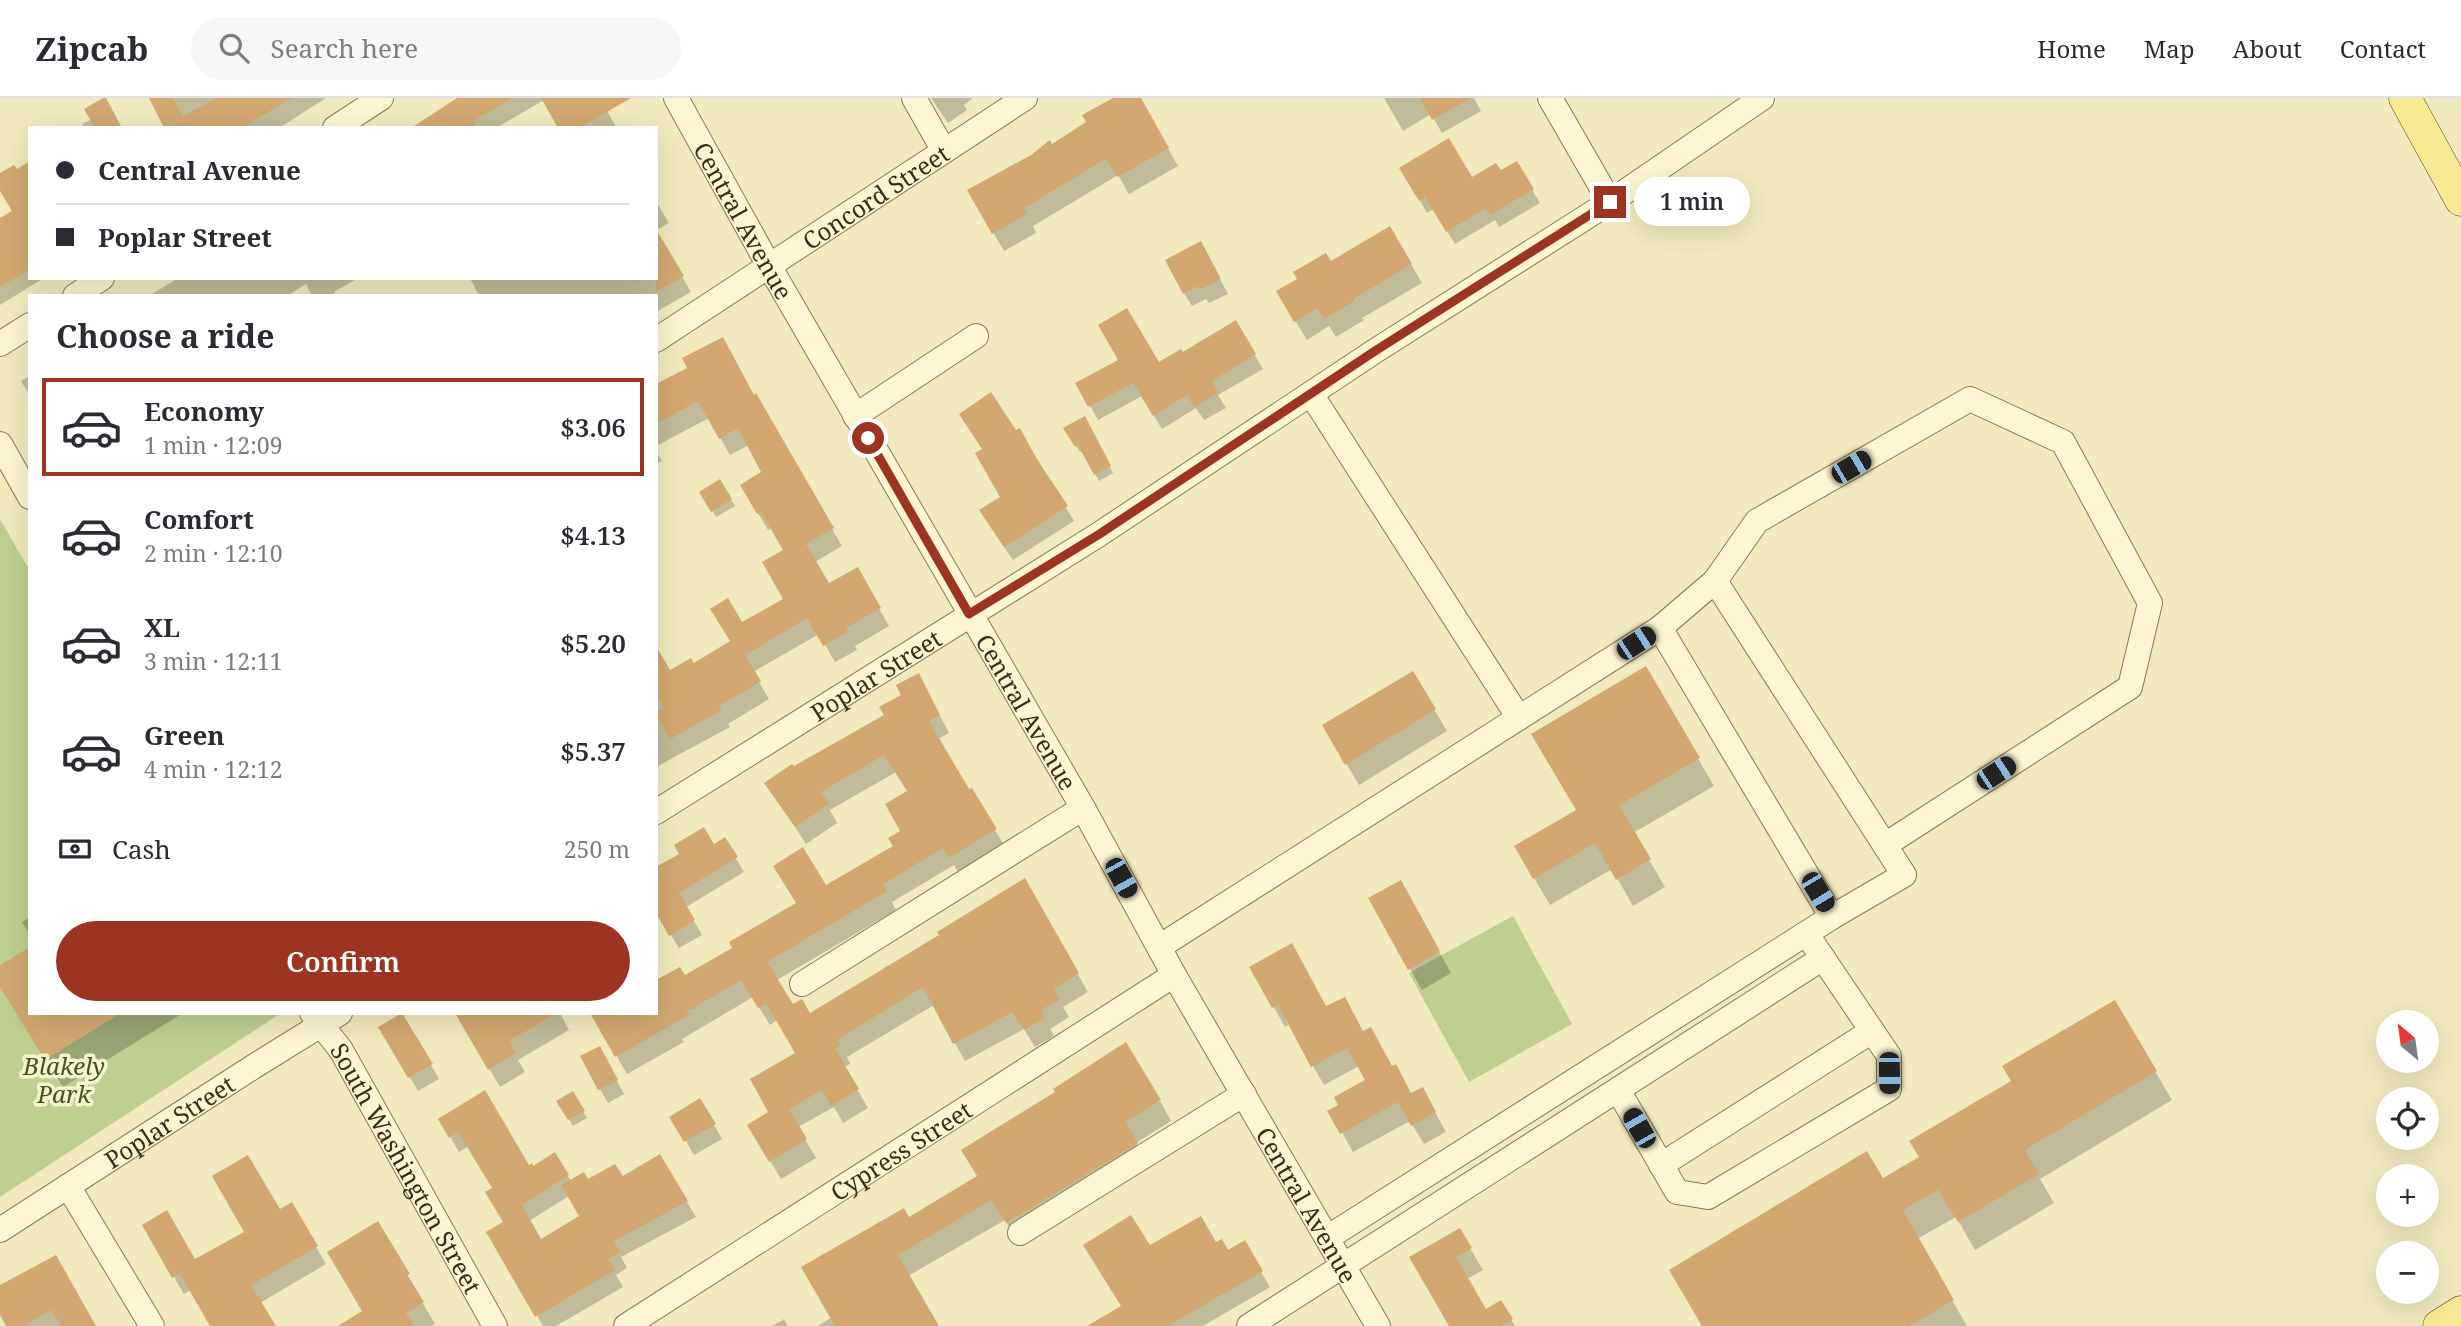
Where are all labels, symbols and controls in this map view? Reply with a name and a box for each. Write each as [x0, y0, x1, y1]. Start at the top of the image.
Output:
search box [191, 17, 681, 80]
text: Zipcab [35, 26, 149, 71]
icon: search [215, 29, 253, 67]
text: Search here [271, 30, 418, 66]
text: Home [2037, 32, 2106, 65]
text: Map [2144, 32, 2195, 65]
text: About [2233, 32, 2302, 65]
text: Contact [2340, 32, 2426, 65]
street label: Central Avenue [687, 136, 801, 305]
street label: Concord Street [795, 136, 955, 256]
text: Central Avenue [98, 152, 301, 188]
callout: 1 min [1634, 178, 1750, 226]
text: 1 min [1660, 185, 1724, 217]
route end [1594, 186, 1626, 218]
text: Poplar Street [98, 219, 272, 255]
text: Choose a ride [56, 314, 275, 357]
text: Economy [144, 393, 264, 429]
icon: car [60, 396, 123, 459]
text: $3.06 [560, 409, 626, 445]
route start [852, 422, 884, 454]
text: 1 min · 12:09 [144, 429, 282, 461]
car [1828, 447, 1875, 487]
text: Comfort [144, 501, 254, 537]
icon: car [60, 504, 123, 567]
text: $4.13 [560, 517, 626, 553]
text: 2 min · 12:10 [144, 537, 282, 569]
text: XL [144, 609, 180, 645]
icon: car [60, 612, 123, 675]
street label: Poplar Street [804, 621, 947, 728]
car [1613, 623, 1660, 663]
text: $5.20 [560, 625, 626, 661]
street label: Central Avenue [969, 627, 1085, 796]
text: 3 min · 12:11 [144, 645, 282, 677]
text: Green [144, 717, 225, 753]
icon: car [60, 720, 123, 783]
text: $5.37 [560, 733, 626, 769]
text: 4 min · 12:12 [144, 753, 282, 785]
car [1973, 753, 2020, 793]
icon: cash [56, 830, 94, 868]
text: Cash [112, 831, 171, 867]
text: 250 m [564, 833, 630, 865]
car [1102, 855, 1141, 901]
car [1799, 869, 1838, 915]
button: Confirm [56, 921, 630, 1001]
north arrow [2376, 1010, 2440, 1073]
map controls [2376, 1010, 2439, 1304]
street label: South Washington Street [324, 1037, 490, 1299]
park label: Blakely Park [22, 1049, 105, 1110]
car [1879, 1052, 1900, 1094]
street label: Poplar Street [98, 1067, 240, 1175]
button: locate [2376, 1087, 2439, 1150]
street label: Cypress Street [823, 1093, 978, 1208]
car [1620, 1105, 1659, 1151]
street label: Central Avenue [1249, 1120, 1366, 1289]
button: + [2376, 1164, 2439, 1227]
button: − [2376, 1241, 2439, 1304]

